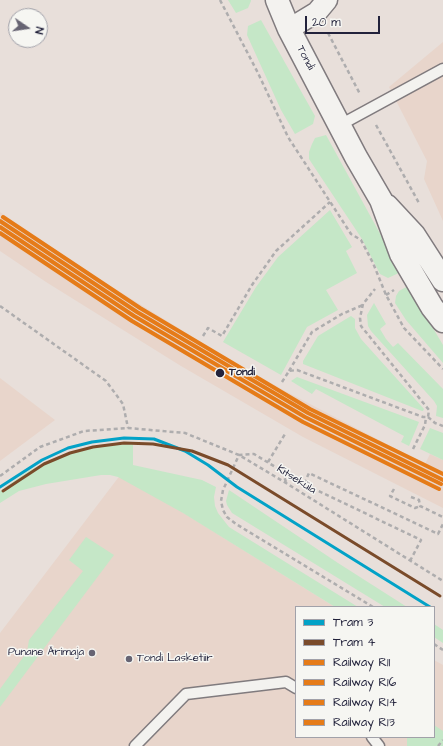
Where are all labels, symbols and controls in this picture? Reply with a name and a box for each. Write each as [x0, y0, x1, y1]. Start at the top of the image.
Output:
north arrow [8, 8, 48, 48]
scale bar [307, 8, 382, 34]
text: 20 m [312, 14, 341, 31]
text: N [31, 26, 47, 36]
street label: Tondi [293, 43, 317, 73]
place label: Tondi [229, 366, 255, 380]
marker: Tondi [214, 367, 226, 379]
street label: Kitseküla [274, 463, 318, 497]
legend [295, 606, 435, 738]
text: Tram 3 [333, 614, 373, 631]
text: Tram 4 [333, 634, 376, 651]
place label: Punane Ärimaja [8, 646, 84, 660]
marker: Punane Ärimaja [87, 648, 97, 658]
place label: Tondi Lasketiir [137, 652, 213, 666]
marker: Tondi Lasketiir [124, 654, 134, 664]
text: Railway R11 [333, 654, 390, 671]
text: Railway R16 [333, 674, 396, 691]
text: Railway R14 [333, 694, 397, 711]
text: Railway R13 [333, 714, 395, 731]

